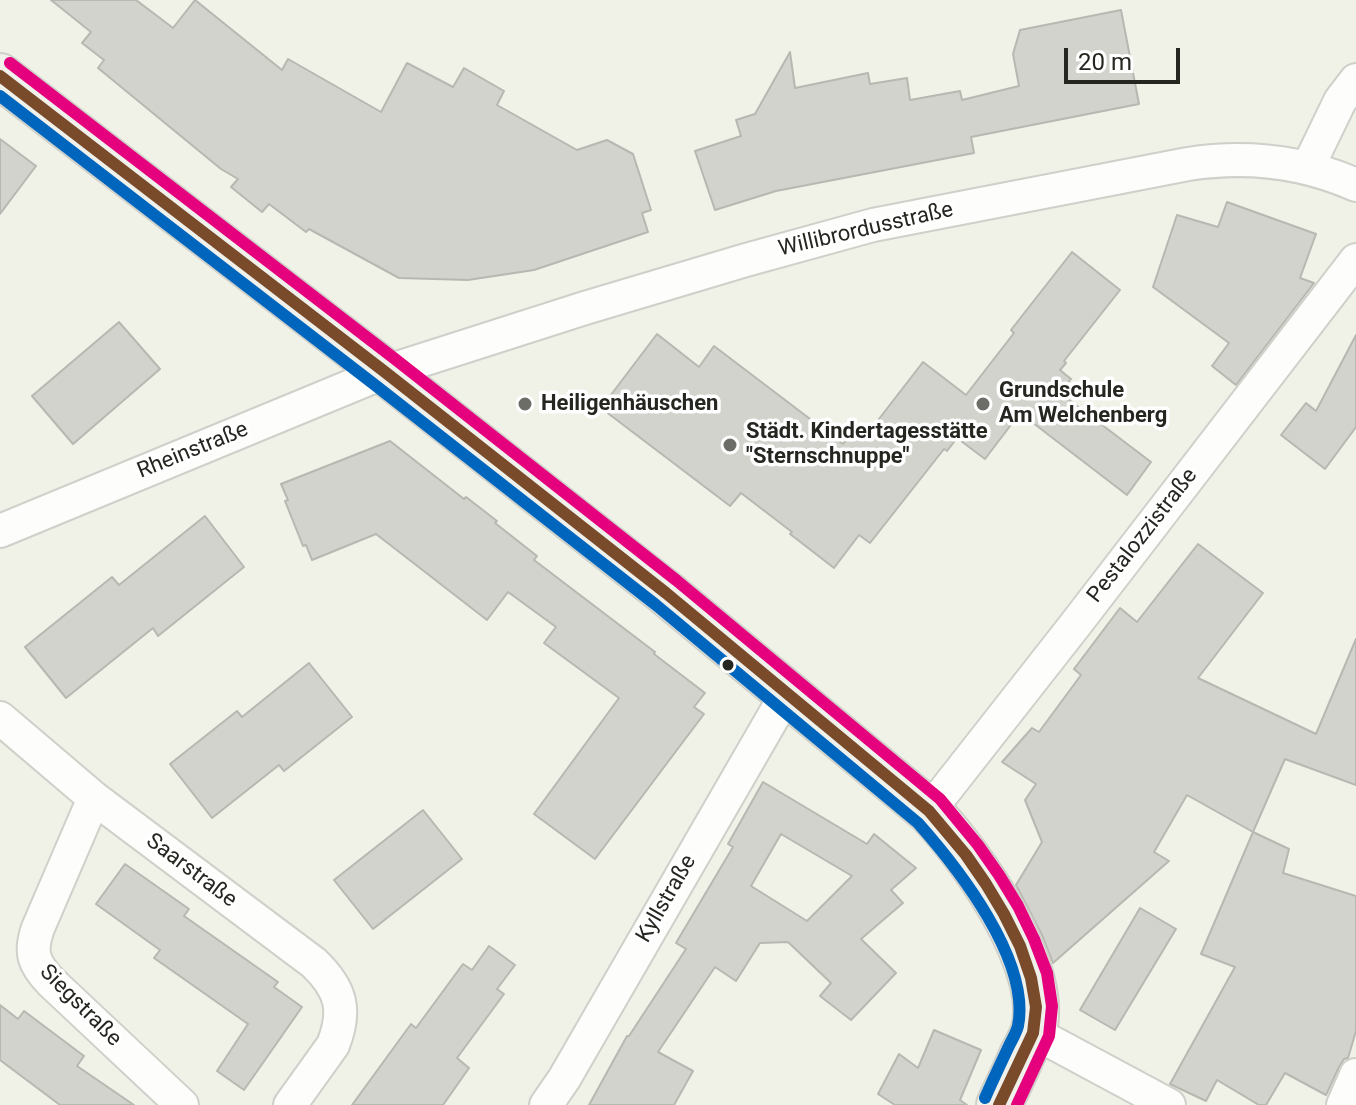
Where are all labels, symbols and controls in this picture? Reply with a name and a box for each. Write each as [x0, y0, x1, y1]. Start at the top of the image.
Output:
scale bar [1068, 32, 1184, 82]
text: 20 m [1078, 48, 1132, 76]
street label: Willibrordusstraße [776, 197, 956, 263]
place label: Grundschule Am Welchenberg [999, 378, 1167, 430]
place label: Heiligenhäuschen [541, 391, 718, 417]
marker: Heiligenhäuschen [516, 395, 534, 413]
marker: Grundschule Am Welchenberg [974, 395, 992, 413]
street label: Rheinstraße [134, 417, 252, 485]
place label: Städt. Kindertagesstätte "Sternschnuppe" [746, 419, 988, 470]
marker: Städt. Kindertagesstätte "Sternschnuppe" [721, 436, 739, 454]
street label: Pestalozzistraße [1082, 464, 1204, 608]
unlabelled marker [720, 657, 736, 673]
street label: Saarstraße [140, 828, 242, 914]
street label: Kyllstraße [631, 850, 703, 948]
street label: Siegstraße [34, 960, 126, 1052]

